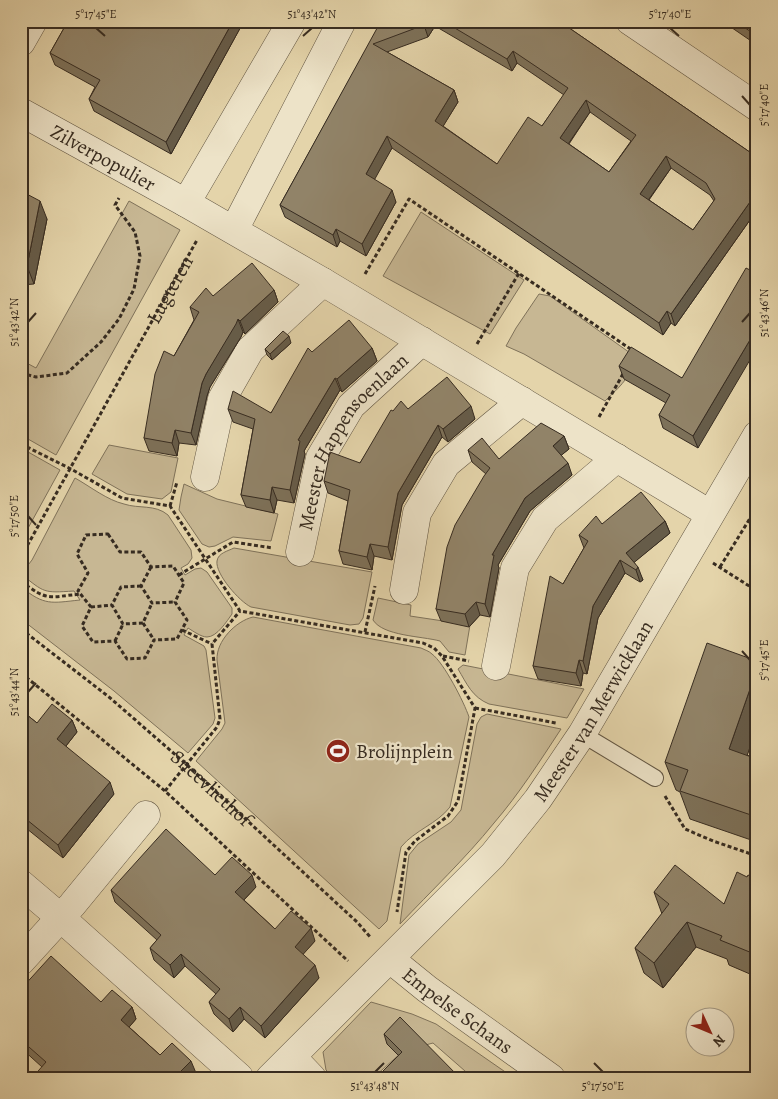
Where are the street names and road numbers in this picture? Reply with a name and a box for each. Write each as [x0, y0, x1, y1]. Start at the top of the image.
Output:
street label: Zilverpopulier [46, 118, 161, 198]
street label: Lugteren [140, 251, 200, 329]
street label: Meester Happensoenlaan [292, 347, 414, 533]
street label: Meester van Merwicklaan [527, 615, 660, 807]
street label: Sneevliethof [165, 744, 260, 835]
street label: Empelse Schans [396, 961, 518, 1060]

